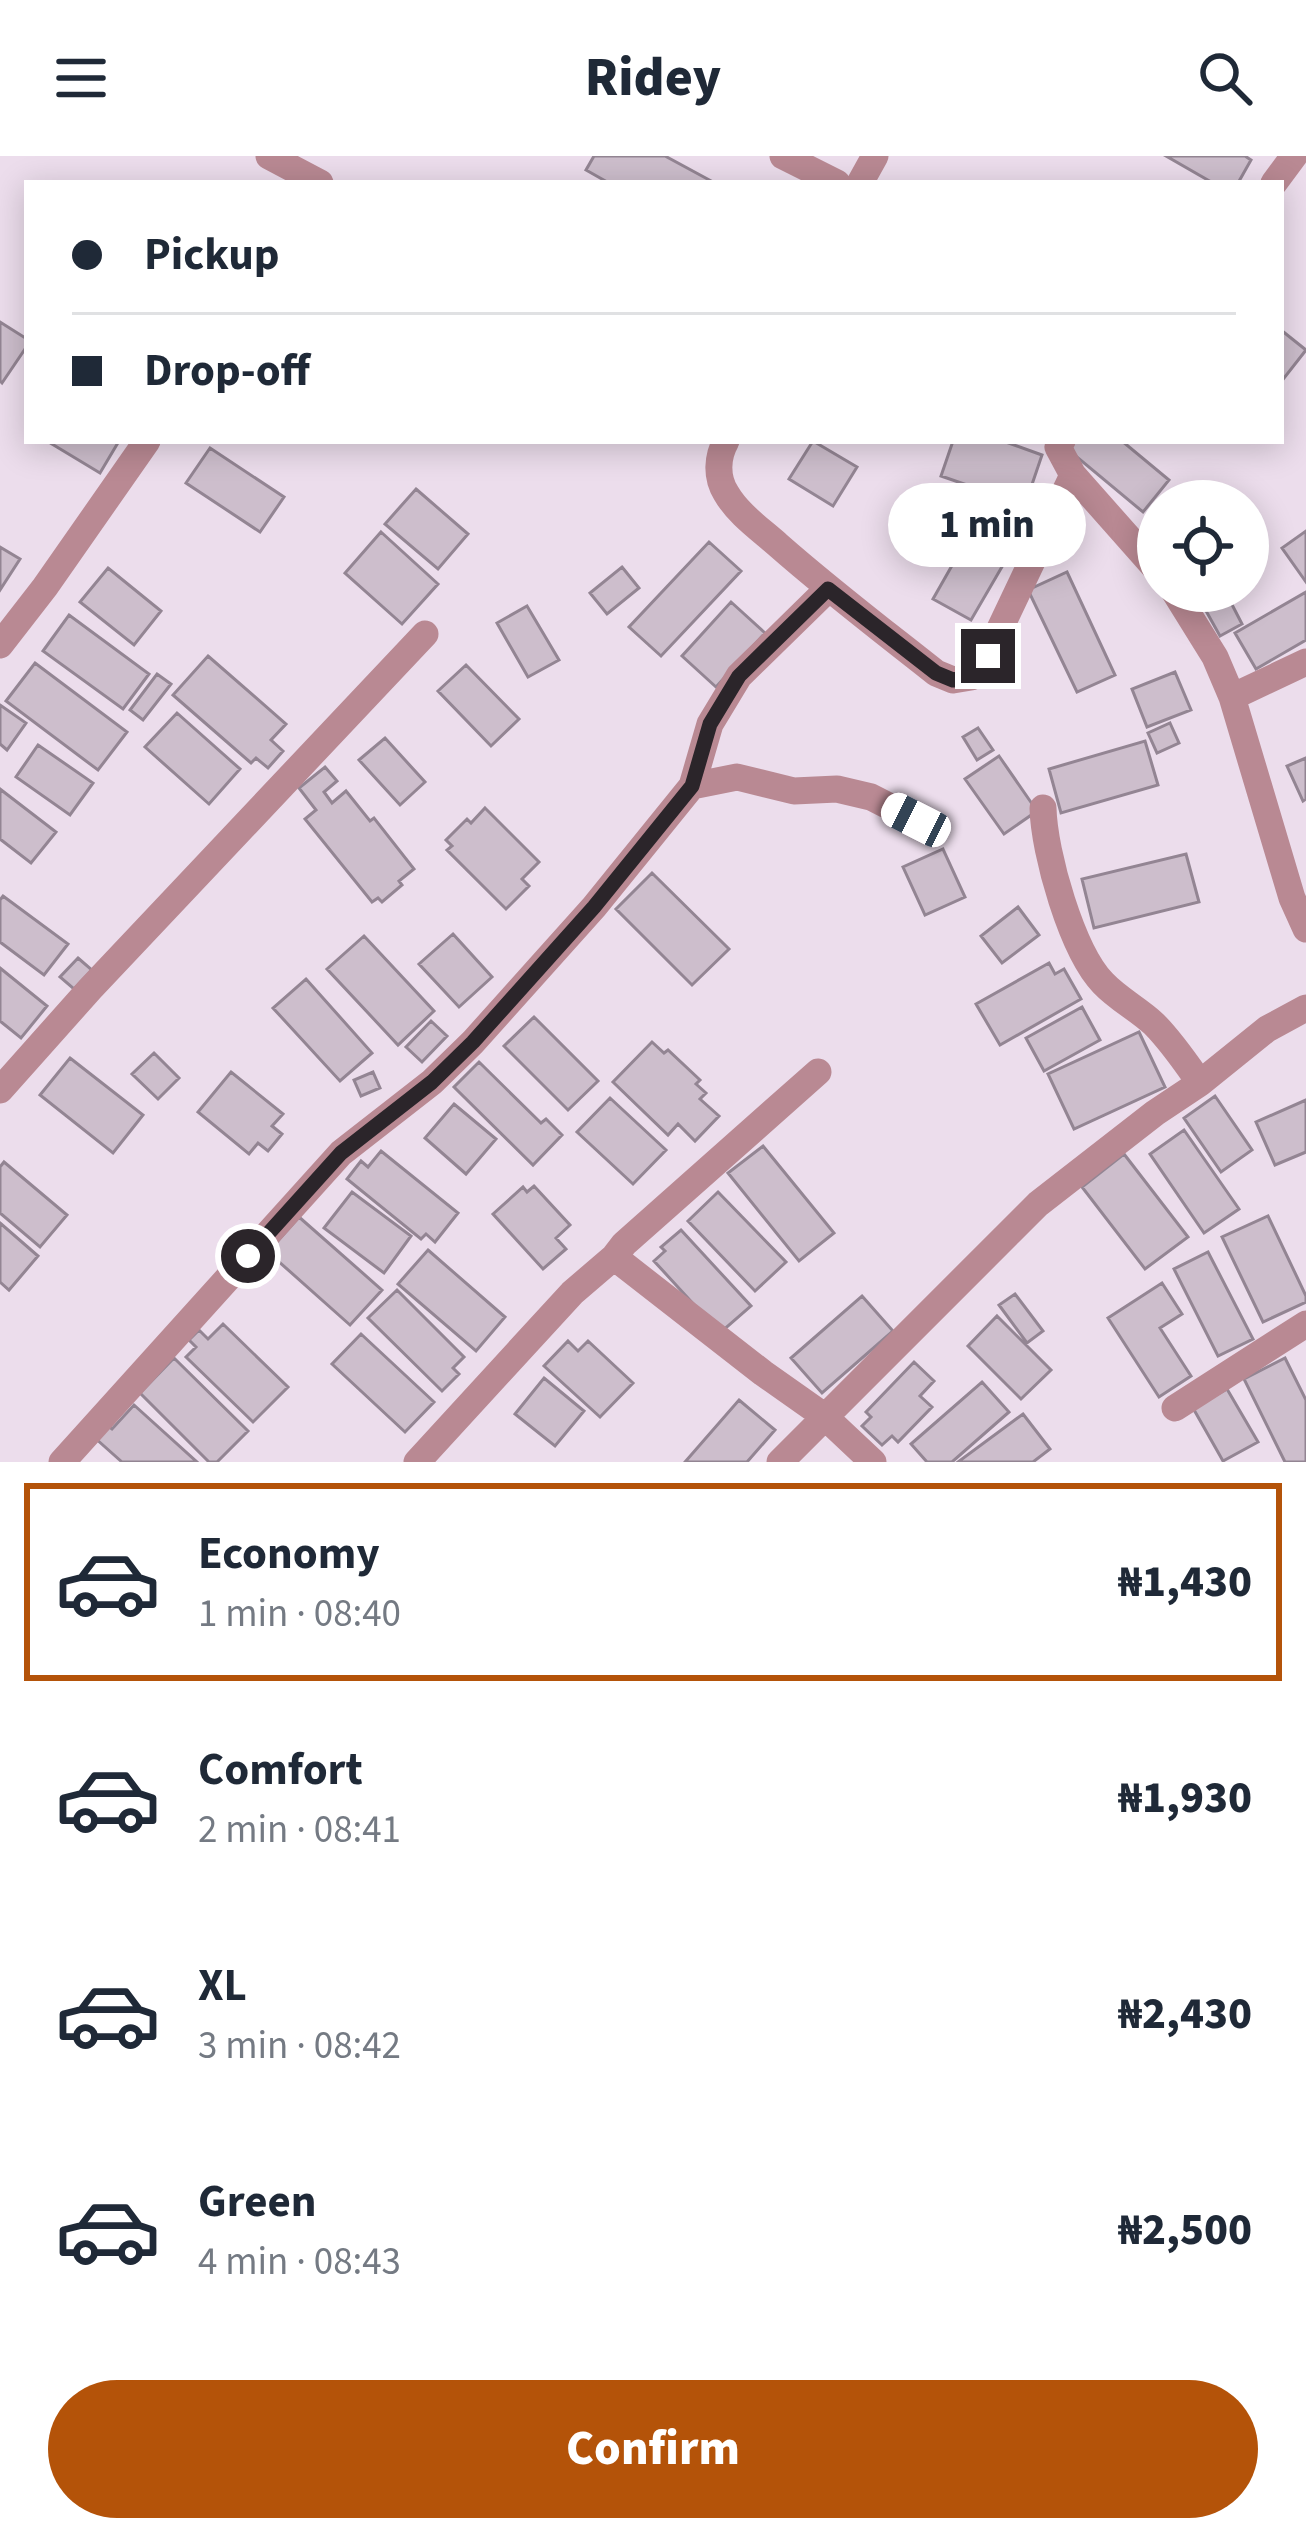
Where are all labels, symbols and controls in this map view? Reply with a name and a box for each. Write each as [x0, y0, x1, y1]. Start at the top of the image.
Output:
text: Ridey [585, 40, 721, 117]
icon: menu [48, 45, 114, 111]
icon: search [1192, 45, 1258, 111]
text: Pickup [144, 223, 280, 287]
text: Drop-off [144, 339, 310, 403]
map controls [1137, 480, 1269, 612]
button: locate [1137, 480, 1269, 612]
callout: 1 min [889, 482, 1087, 566]
text: 1 min [939, 497, 1035, 553]
route end [961, 629, 1015, 683]
car [876, 788, 956, 852]
route start [221, 1229, 275, 1283]
text: Economy [198, 1522, 380, 1586]
icon: car [54, 1528, 162, 1636]
text: ₦1,430 [1118, 1550, 1252, 1614]
text: 1 min · 08:40 [198, 1586, 401, 1642]
text: Comfort [198, 1738, 363, 1802]
icon: car [54, 1744, 162, 1852]
text: ₦1,930 [1118, 1766, 1252, 1830]
text: 2 min · 08:41 [198, 1802, 401, 1858]
text: XL [198, 1954, 247, 2018]
icon: car [54, 1960, 162, 2068]
text: ₦2,430 [1118, 1982, 1252, 2046]
text: 3 min · 08:42 [198, 2018, 401, 2074]
text: Green [198, 2170, 317, 2234]
icon: car [54, 2176, 162, 2284]
text: ₦2,500 [1118, 2198, 1252, 2262]
text: 4 min · 08:43 [198, 2234, 401, 2290]
button: Confirm [48, 2380, 1258, 2518]

